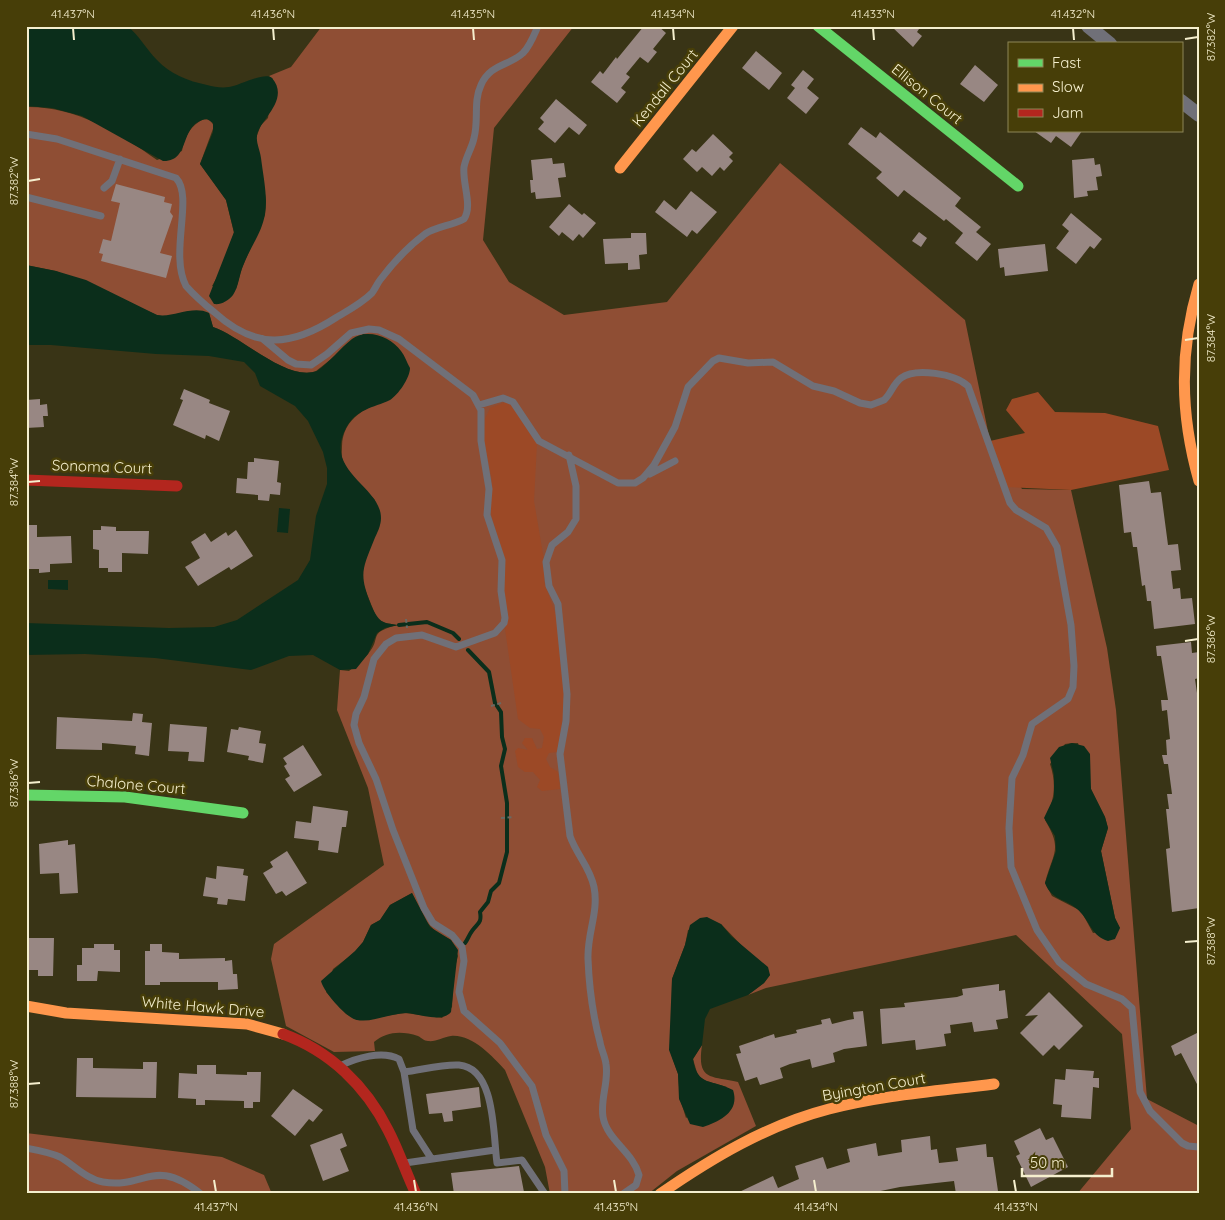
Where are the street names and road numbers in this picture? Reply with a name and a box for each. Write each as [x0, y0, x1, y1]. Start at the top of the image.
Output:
street label: Kendall Court [628, 45, 702, 130]
street label: Ellison Court [888, 59, 967, 128]
street label: Sonoma Court [52, 455, 152, 478]
street label: Chalone Court [86, 771, 186, 798]
street label: White Hawk Drive [141, 992, 265, 1021]
street label: Byington Court [821, 1068, 927, 1105]

